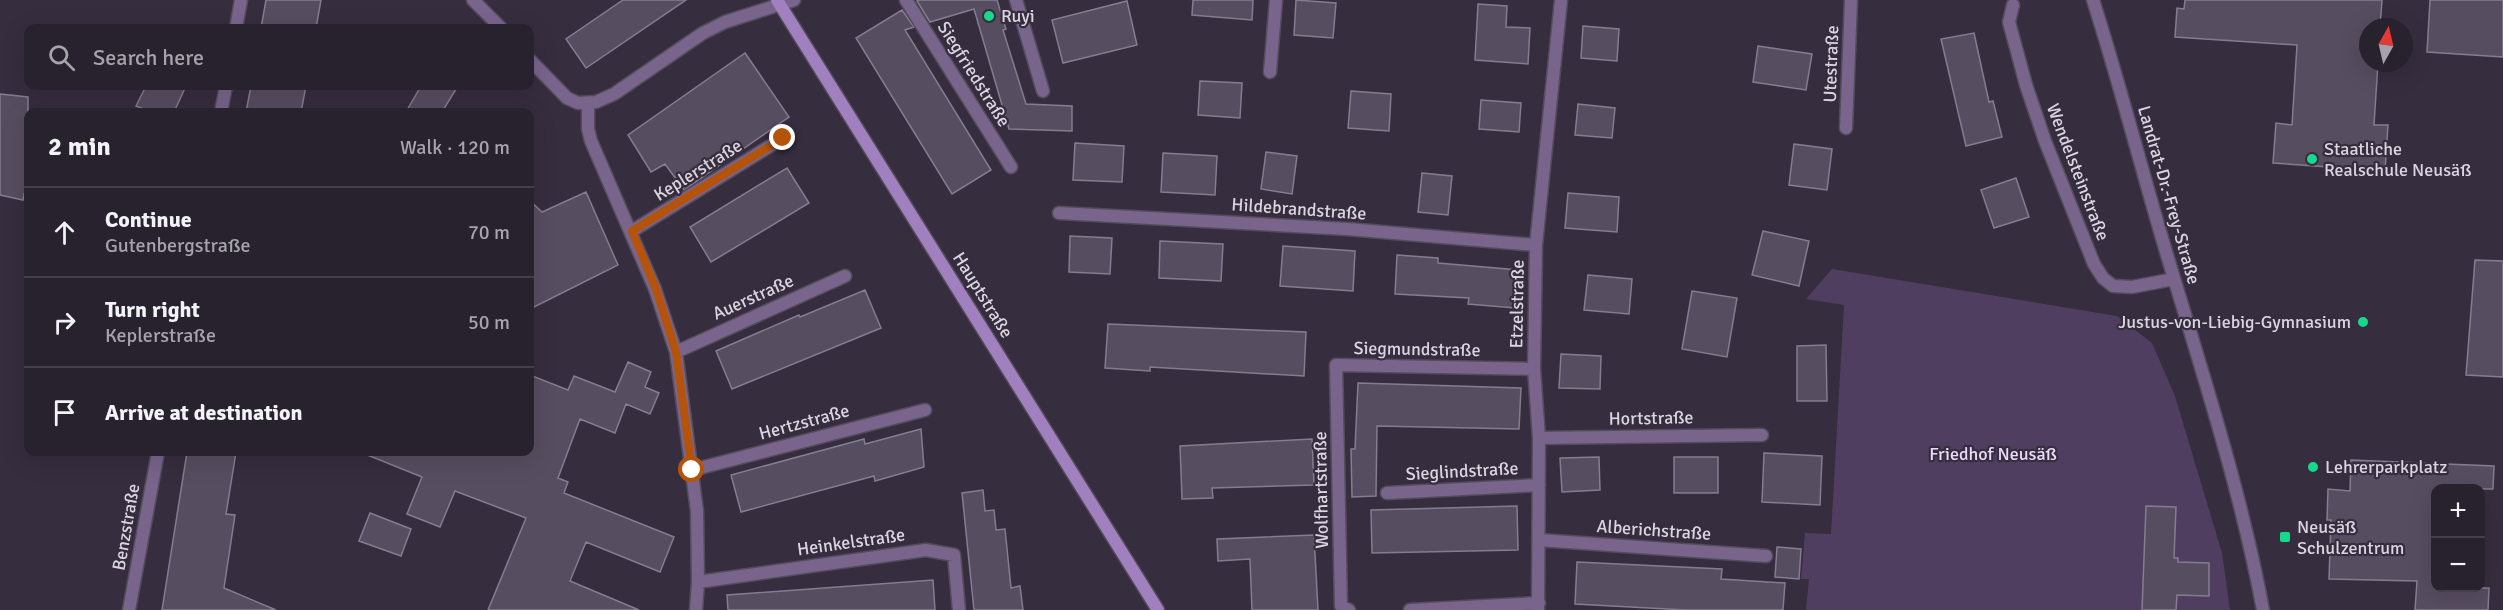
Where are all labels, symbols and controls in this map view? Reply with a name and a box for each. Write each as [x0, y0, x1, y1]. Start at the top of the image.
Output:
place label: Ruyi [1001, 5, 1035, 27]
marker: Ruyi [982, 9, 996, 23]
street label: Siegfriedstraße [933, 17, 1015, 131]
north arrow [2359, 18, 2413, 72]
search box [24, 24, 534, 90]
street label: Utestraße [1819, 25, 1843, 103]
icon: search [45, 41, 78, 74]
text: Search here [93, 44, 204, 71]
street label: Wendelsteinstraße [2042, 100, 2114, 244]
street label: Landrat-Dr.-Frey-Straße [2133, 103, 2205, 287]
route end [769, 124, 795, 150]
text: 2 min [48, 131, 111, 163]
street label: Keplerstraße [650, 134, 746, 206]
text: Walk · 120 m [400, 135, 510, 160]
place label: Staatliche Realschule Neusäß [2324, 138, 2471, 181]
marker: Staatliche Realschule Neusäß [2305, 152, 2319, 166]
street label: Hildebrandstraße [1231, 193, 1367, 225]
text: Continue [105, 206, 192, 233]
icon: ahead [48, 216, 81, 249]
text: 70 m [468, 220, 510, 245]
text: Gutenbergstraße [105, 233, 251, 258]
street label: Hauptstraße [948, 248, 1018, 342]
street label: Etzelstraße [1505, 259, 1529, 349]
street label: Auerstraße [709, 269, 797, 325]
text: Turn right [105, 296, 200, 323]
icon: right [48, 306, 81, 339]
text: 50 m [468, 310, 510, 335]
place label: Justus-von-Liebig-Gymnasium [2118, 311, 2351, 333]
marker: Justus-von-Liebig-Gymnasium [2356, 315, 2370, 329]
text: Keplerstraße [105, 323, 216, 348]
street label: Siegmundstraße [1353, 337, 1481, 361]
icon: arrive [48, 396, 81, 429]
text: Arrive at destination [105, 399, 302, 426]
street label: Hertzstraße [756, 399, 852, 445]
street label: Hortstraße [1608, 406, 1694, 430]
street label: Wolfhartstraße [1309, 431, 1333, 549]
park label: Friedhof Neusäß [1929, 443, 2057, 465]
route start [678, 456, 704, 482]
place label: Lehrerparkplatz [2325, 456, 2447, 478]
street label: Sieglindstraße [1405, 457, 1519, 485]
marker: Lehrerparkplatz [2306, 460, 2320, 474]
street label: Benzstraße [108, 482, 144, 572]
map controls [2431, 484, 2485, 592]
button: + [2431, 484, 2485, 538]
street label: Alberichstraße [1596, 515, 1712, 545]
place label: Neusäß Schulzentrum [2297, 516, 2404, 559]
street label: Heinkelstraße [796, 524, 906, 560]
marker: Neusäß Schulzentrum [2278, 530, 2292, 544]
button: − [2431, 538, 2485, 592]

